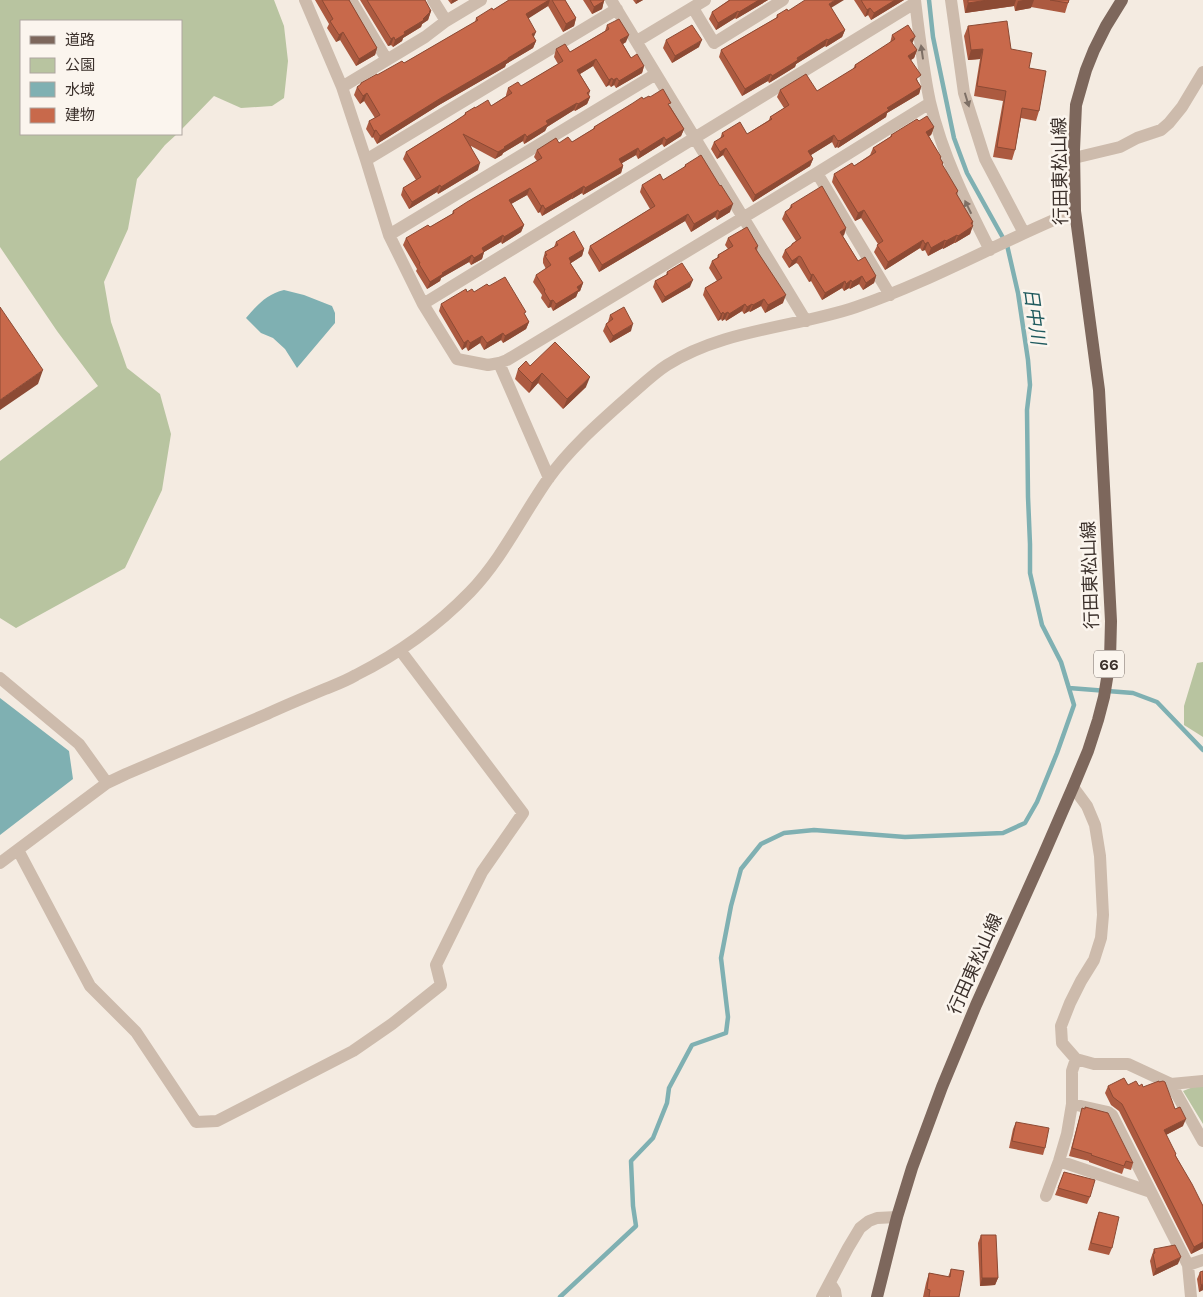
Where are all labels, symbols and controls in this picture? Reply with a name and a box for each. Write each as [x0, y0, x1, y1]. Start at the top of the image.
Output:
legend [20, 20, 182, 135]
text: 道路 [65, 31, 95, 49]
one-way arrow [918, 43, 926, 59]
text: 公園 [65, 56, 95, 74]
text: 水域 [65, 81, 95, 99]
one-way arrow [963, 93, 971, 108]
text: 建物 [65, 106, 95, 124]
street label: 行田東松山線 [1048, 117, 1072, 225]
one-way arrow [964, 200, 972, 214]
water label: 日中川 [1019, 286, 1049, 348]
street label: 行田東松山線 [1077, 521, 1103, 629]
road number: 66 [1094, 651, 1124, 678]
street label: 行田東松山線 [943, 910, 1007, 1018]

